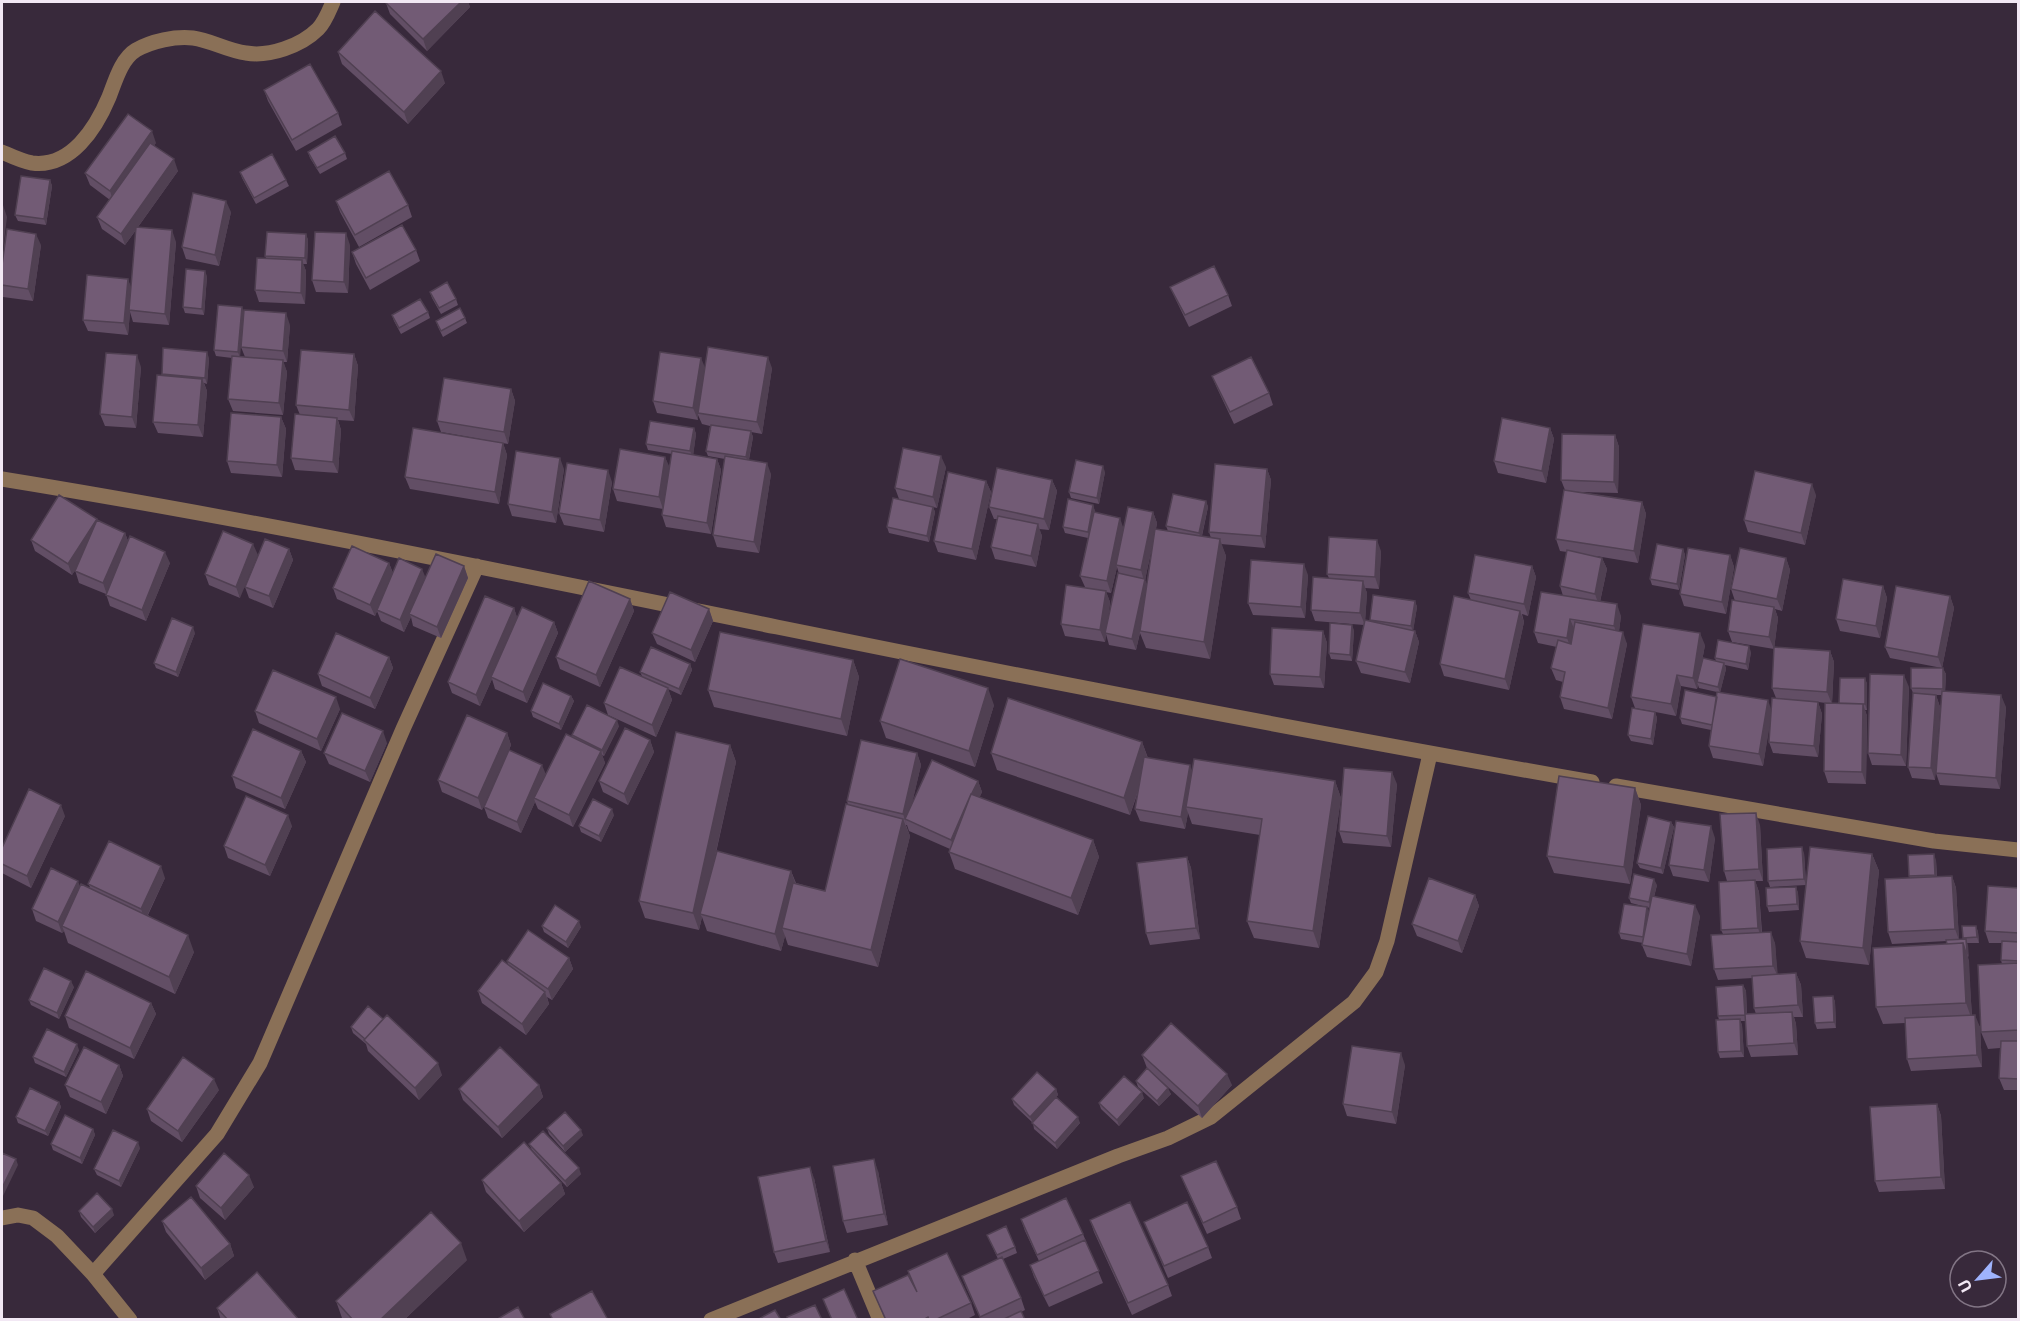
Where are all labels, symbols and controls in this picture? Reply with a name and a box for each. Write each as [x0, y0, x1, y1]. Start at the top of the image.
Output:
north arrow [1948, 1249, 2008, 1309]
text: U [1952, 1276, 1977, 1297]

